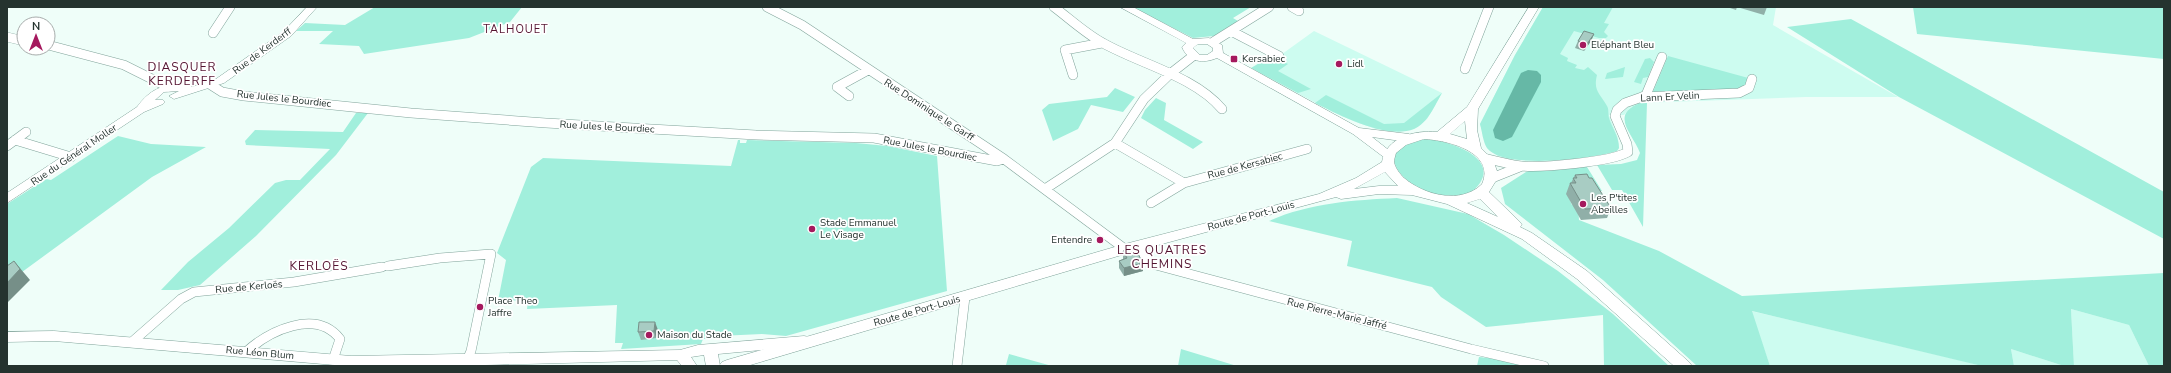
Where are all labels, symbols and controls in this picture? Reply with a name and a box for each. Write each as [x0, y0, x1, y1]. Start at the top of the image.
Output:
north arrow [16, 16, 56, 56]
text: N [32, 19, 40, 34]
district label: TALHOUET [483, 22, 549, 37]
street label: Rue de Kerderff [230, 24, 295, 78]
place label: Eléphant Bleu [1591, 38, 1654, 52]
marker: Eléphant Bleu [1578, 40, 1588, 50]
place label: Kersabiec [1242, 52, 1286, 66]
marker: Kersabiec [1229, 54, 1239, 64]
place label: Lidl [1347, 57, 1364, 71]
district label: DIASQUER KERDERFF [148, 59, 217, 89]
marker: Lidl [1334, 59, 1344, 69]
street label: Rue Dominique le Garff [881, 76, 977, 145]
street label: Rue Jules le Bourdiec [236, 87, 332, 111]
street label: Lann Er Velin [1640, 88, 1700, 106]
street label: Rue Jules le Bourdiec [559, 118, 655, 136]
street label: Rue du Général Moller [28, 121, 120, 189]
street label: Rue Jules le Bourdiec [882, 133, 978, 165]
street label: Rue de Kersabiec [1206, 149, 1284, 183]
place label: Les P'tites Abeilles [1591, 191, 1637, 217]
street label: Route de Port-Louis [1206, 198, 1296, 234]
marker: Les P'tites Abeilles [1578, 199, 1588, 209]
place label: Stade Emmanuel Le Visage [820, 216, 897, 242]
marker: Stade Emmanuel Le Visage [807, 224, 817, 234]
place label: Entendre [1051, 233, 1092, 247]
marker: Entendre [1095, 235, 1105, 245]
district label: LES QUATRES CHEMINS [1117, 242, 1207, 272]
district label: KERLOËS [289, 258, 349, 274]
street label: Rue de Kerloës [215, 277, 283, 297]
street label: Route de Port-Louis [872, 292, 962, 330]
place label: Place Theo Jaffre [487, 294, 538, 320]
street label: Rue Pierre-Marie Jaffré [1286, 295, 1388, 333]
marker: Place Theo Jaffre [475, 302, 485, 312]
place label: Maison du Stade [657, 328, 732, 342]
marker: Maison du Stade [644, 330, 654, 340]
street label: Rue Léon Blum [225, 343, 295, 363]

